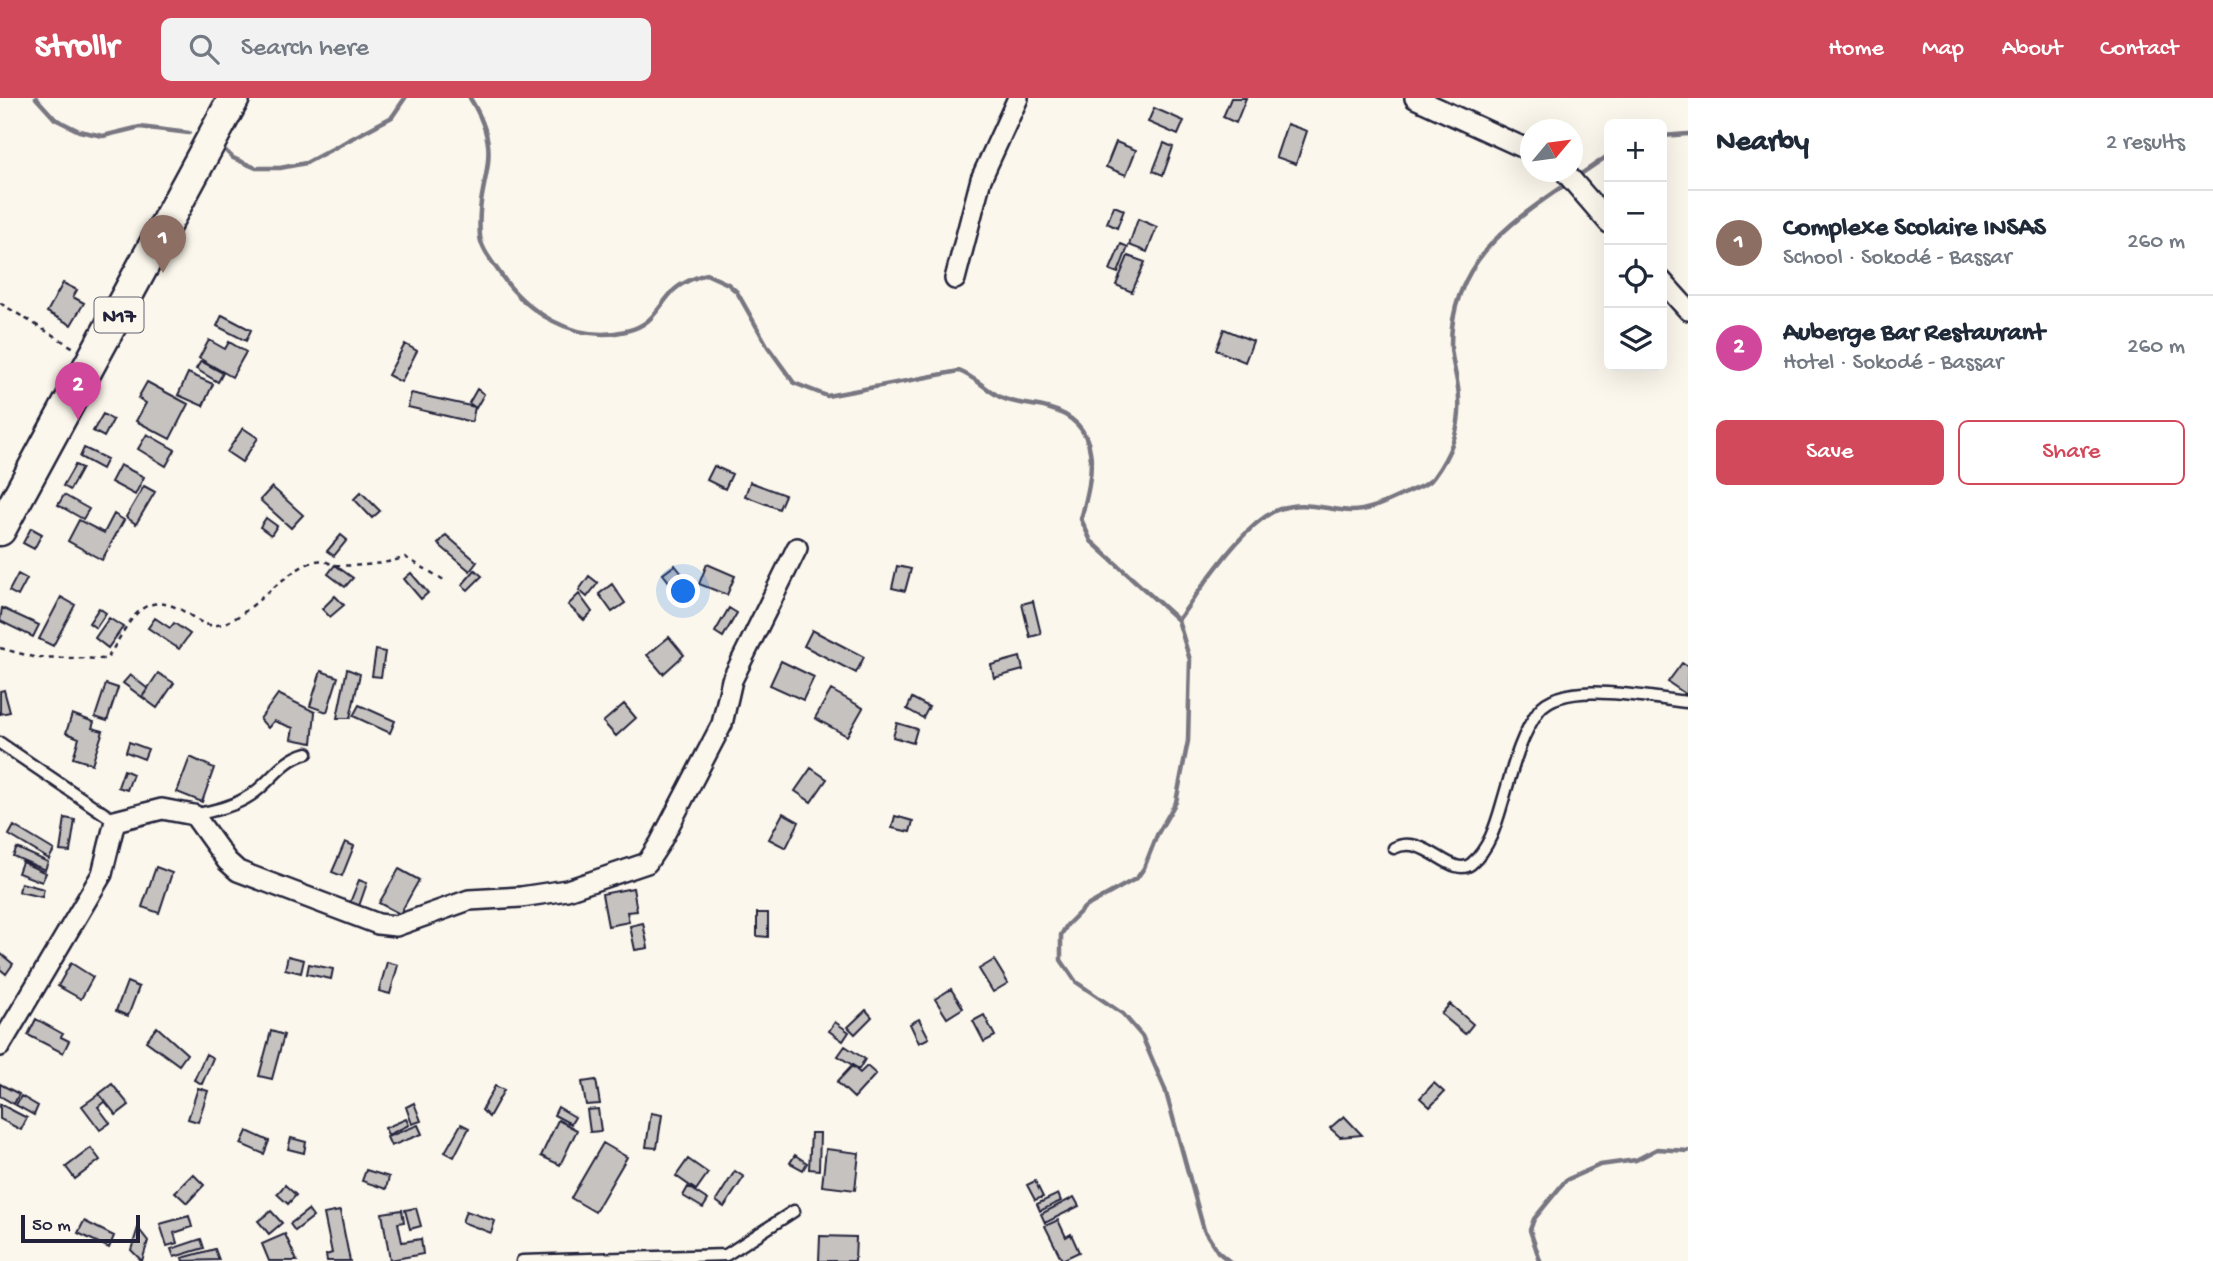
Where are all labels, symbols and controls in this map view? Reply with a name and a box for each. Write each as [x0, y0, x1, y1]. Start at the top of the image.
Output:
search box [161, 18, 651, 81]
text: Strollr [35, 30, 119, 68]
icon: search [185, 30, 223, 68]
text: Search here [241, 34, 369, 65]
text: Home [1828, 35, 1884, 64]
text: Map [1922, 35, 1964, 64]
text: About [2002, 35, 2062, 64]
text: Contact [2100, 35, 2178, 64]
north arrow [1520, 119, 1583, 182]
map controls [1604, 119, 1667, 371]
button: + [1604, 119, 1667, 182]
text: Nearby [1716, 126, 1809, 161]
text: 2 results [2106, 130, 2185, 157]
button: − [1604, 182, 1667, 245]
text: Complexe Scolaire INSAS [1783, 214, 2046, 245]
pin: 1 [140, 215, 186, 273]
text: 1 [1734, 229, 1744, 256]
text: 260 m [2127, 229, 2185, 256]
button: locate [1604, 245, 1667, 308]
text: School · Sokodé - Bassar [1783, 245, 2012, 272]
road number: N17 [94, 298, 144, 332]
button: layers [1604, 308, 1667, 371]
text: Auberge Bar Restaurant [1783, 319, 2045, 350]
text: 2 [1733, 334, 1745, 361]
text: 260 m [2127, 334, 2185, 361]
text: Hotel · Sokodé - Bassar [1783, 350, 2003, 377]
pin: 2 [55, 362, 101, 420]
button: Save [1716, 420, 1944, 485]
button: Share [1958, 420, 2185, 485]
your location [666, 574, 700, 608]
scale bar [21, 1212, 140, 1244]
text: 50 m [32, 1215, 71, 1238]

